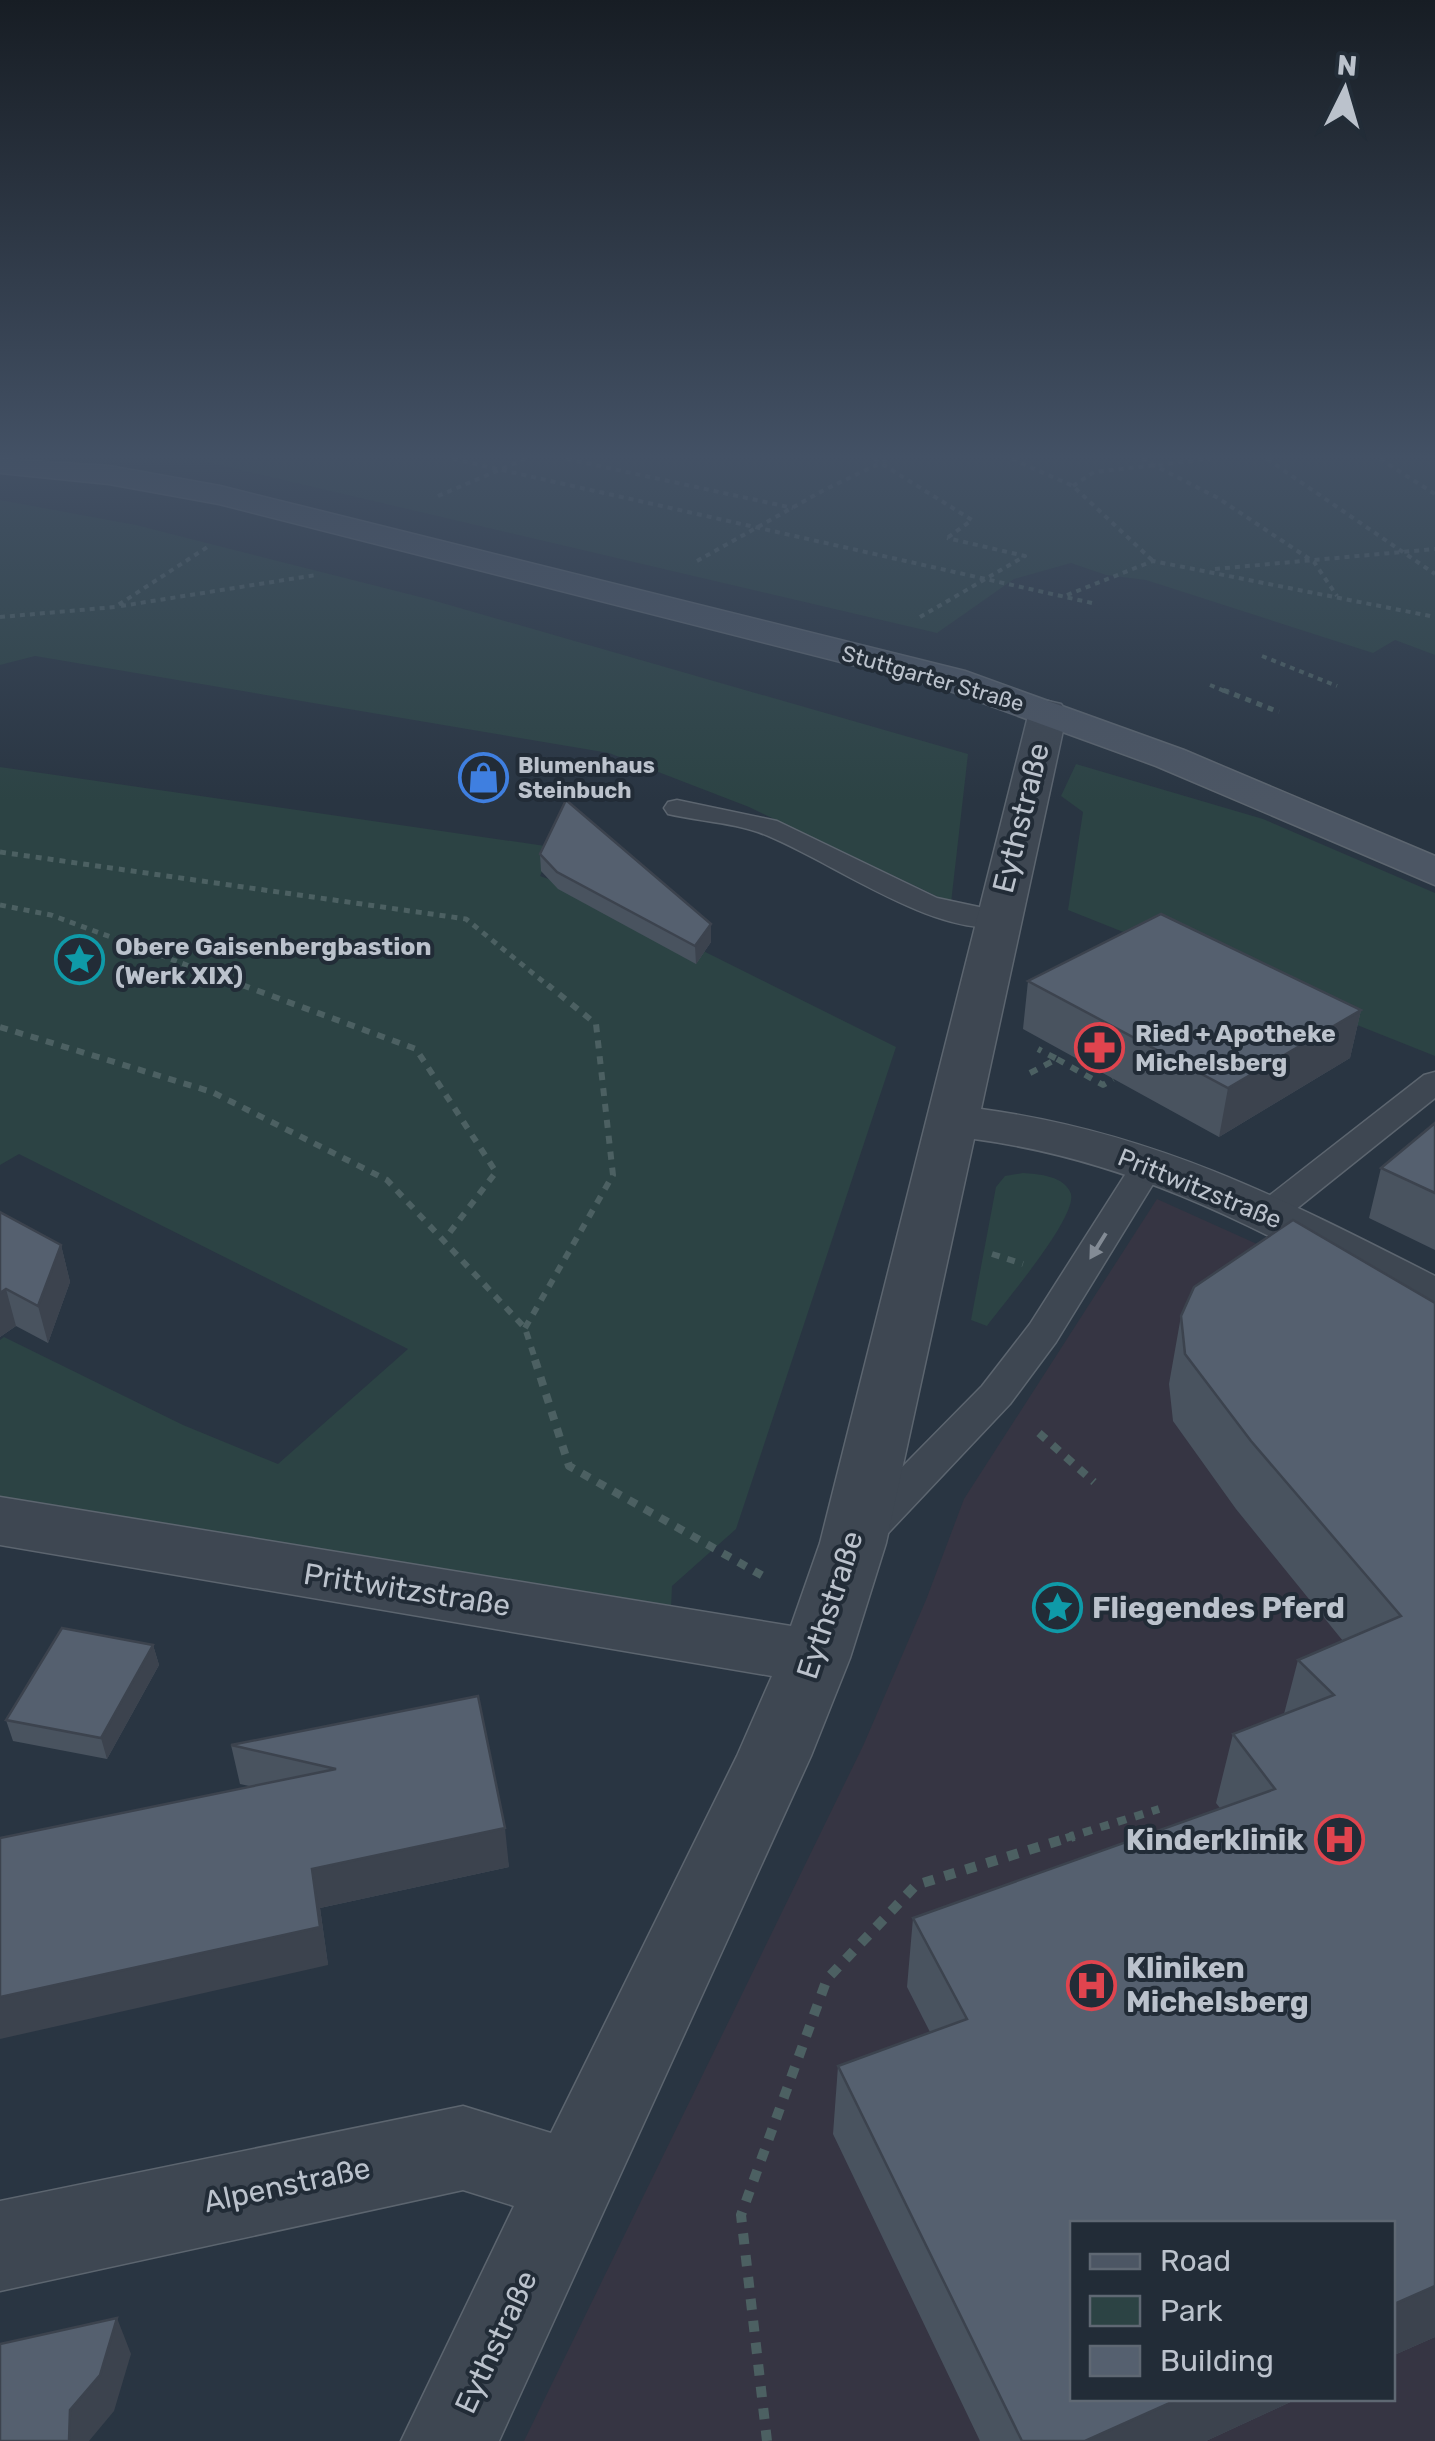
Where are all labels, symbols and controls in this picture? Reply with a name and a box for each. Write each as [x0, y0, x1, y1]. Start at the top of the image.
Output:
north arrow [1295, 40, 1395, 140]
text: N [1336, 48, 1359, 83]
street label: Stuttgarter Straße [839, 640, 1027, 717]
street label: Eythstraße [985, 739, 1057, 897]
shop icon: Blumenhaus Steinbuch [457, 752, 509, 804]
place label: Blumenhaus Steinbuch [518, 752, 655, 804]
place label: Obere Gaisenbergbastion (Werk XIX) [115, 932, 432, 990]
place icon: Obere Gaisenbergbastion (Werk XIX) [54, 934, 106, 986]
place label: Ried + Apotheke Michelsberg [1135, 1019, 1336, 1077]
pharmacy icon: Ried + Apotheke Michelsberg [1074, 1021, 1126, 1073]
street label: Prittwitzstraße [1114, 1142, 1286, 1235]
one-way arrow [1089, 1232, 1107, 1259]
street label: Eythstraße [789, 1526, 871, 1684]
street label: Prittwitzstraße [301, 1556, 513, 1624]
place icon: Fliegendes Pferd [1031, 1582, 1083, 1634]
place label: Fliegendes Pferd [1092, 1590, 1345, 1626]
hospital icon: Kinderklinik [1313, 1814, 1365, 1866]
place label: Kinderklinik [1126, 1822, 1304, 1858]
place label: Kliniken Michelsberg [1126, 1950, 1309, 2020]
hospital icon: Kliniken Michelsberg [1065, 1959, 1117, 2011]
street label: Alpenstraße [200, 2150, 374, 2220]
legend [1070, 2221, 1395, 2401]
text: Road [1160, 2243, 1231, 2279]
street label: Eythstraße [447, 2265, 545, 2419]
text: Park [1160, 2293, 1223, 2329]
text: Building [1160, 2343, 1274, 2379]

